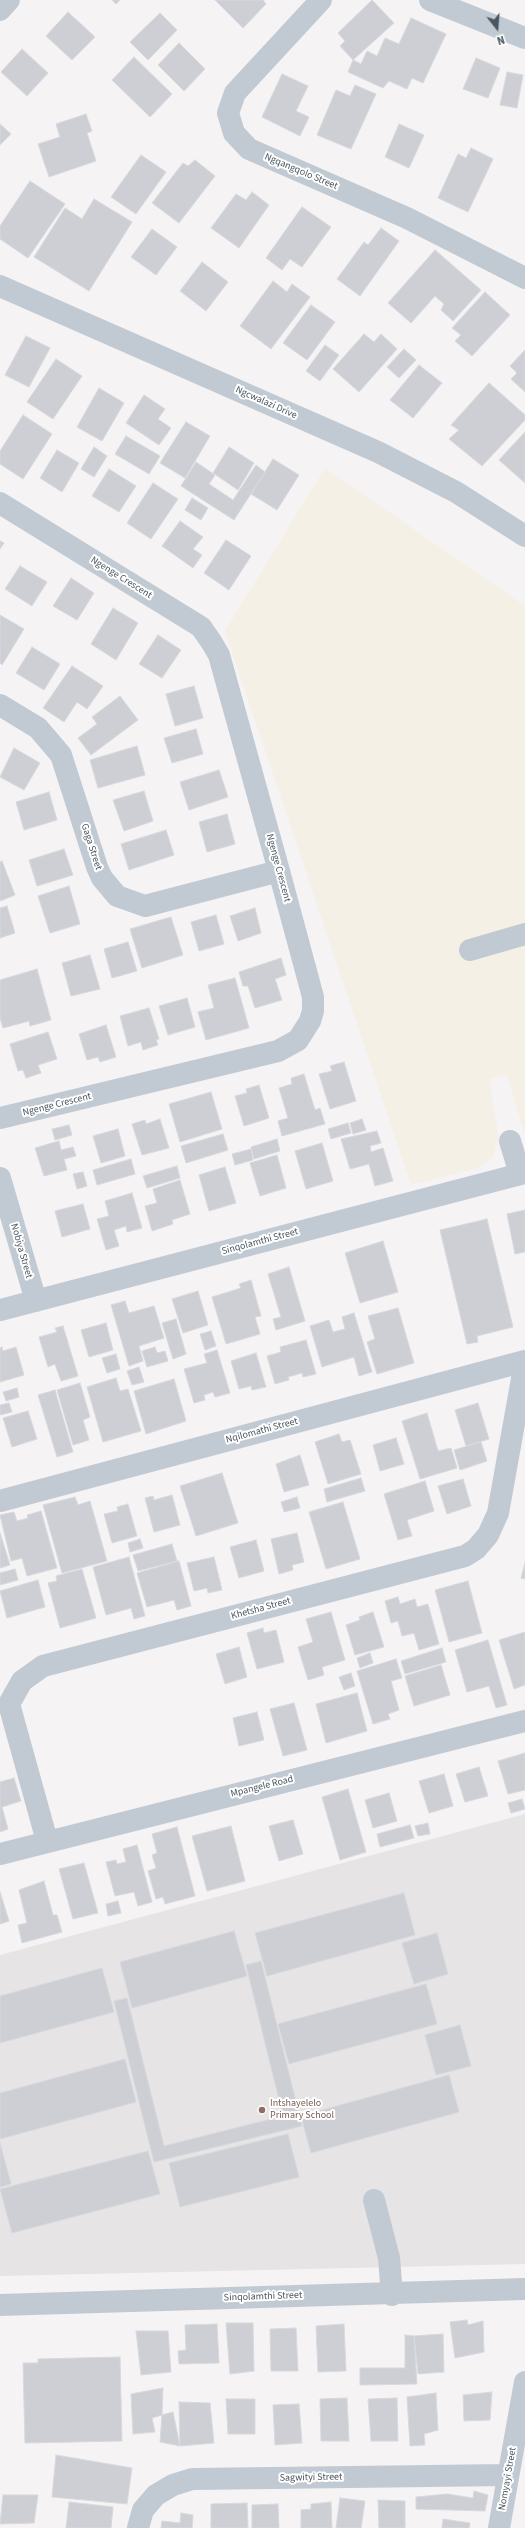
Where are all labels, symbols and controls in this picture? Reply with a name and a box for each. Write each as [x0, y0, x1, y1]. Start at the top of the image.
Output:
north arrow [477, 8, 517, 48]
text: N [495, 32, 506, 48]
street label: Ngqangqolo Street [263, 151, 339, 193]
street label: Ngcwalazi Drive [233, 384, 299, 422]
street label: Ngenge Crescent [88, 554, 154, 602]
street label: Gaga Street [78, 822, 104, 872]
street label: Ngenge Crescent [263, 833, 293, 903]
street label: Ngenge Crescent [22, 1091, 92, 1119]
street label: Nobiya Street [7, 1222, 35, 1280]
street label: Sinqolamthi Street [221, 1226, 299, 1258]
street label: Nqilomathi Street [225, 1416, 299, 1446]
street label: Khetsha Street [230, 1595, 292, 1623]
street label: Mpangele Road [229, 1773, 295, 1801]
place label: Intshayelelo Primary School [270, 2098, 334, 2122]
marker: Intshayelelo Primary School [257, 2105, 267, 2115]
street label: Sinqolamthi Street [224, 2290, 302, 2304]
street label: Nomyayi Street [497, 2447, 519, 2511]
street label: Sagwityi Street [280, 2471, 342, 2485]

